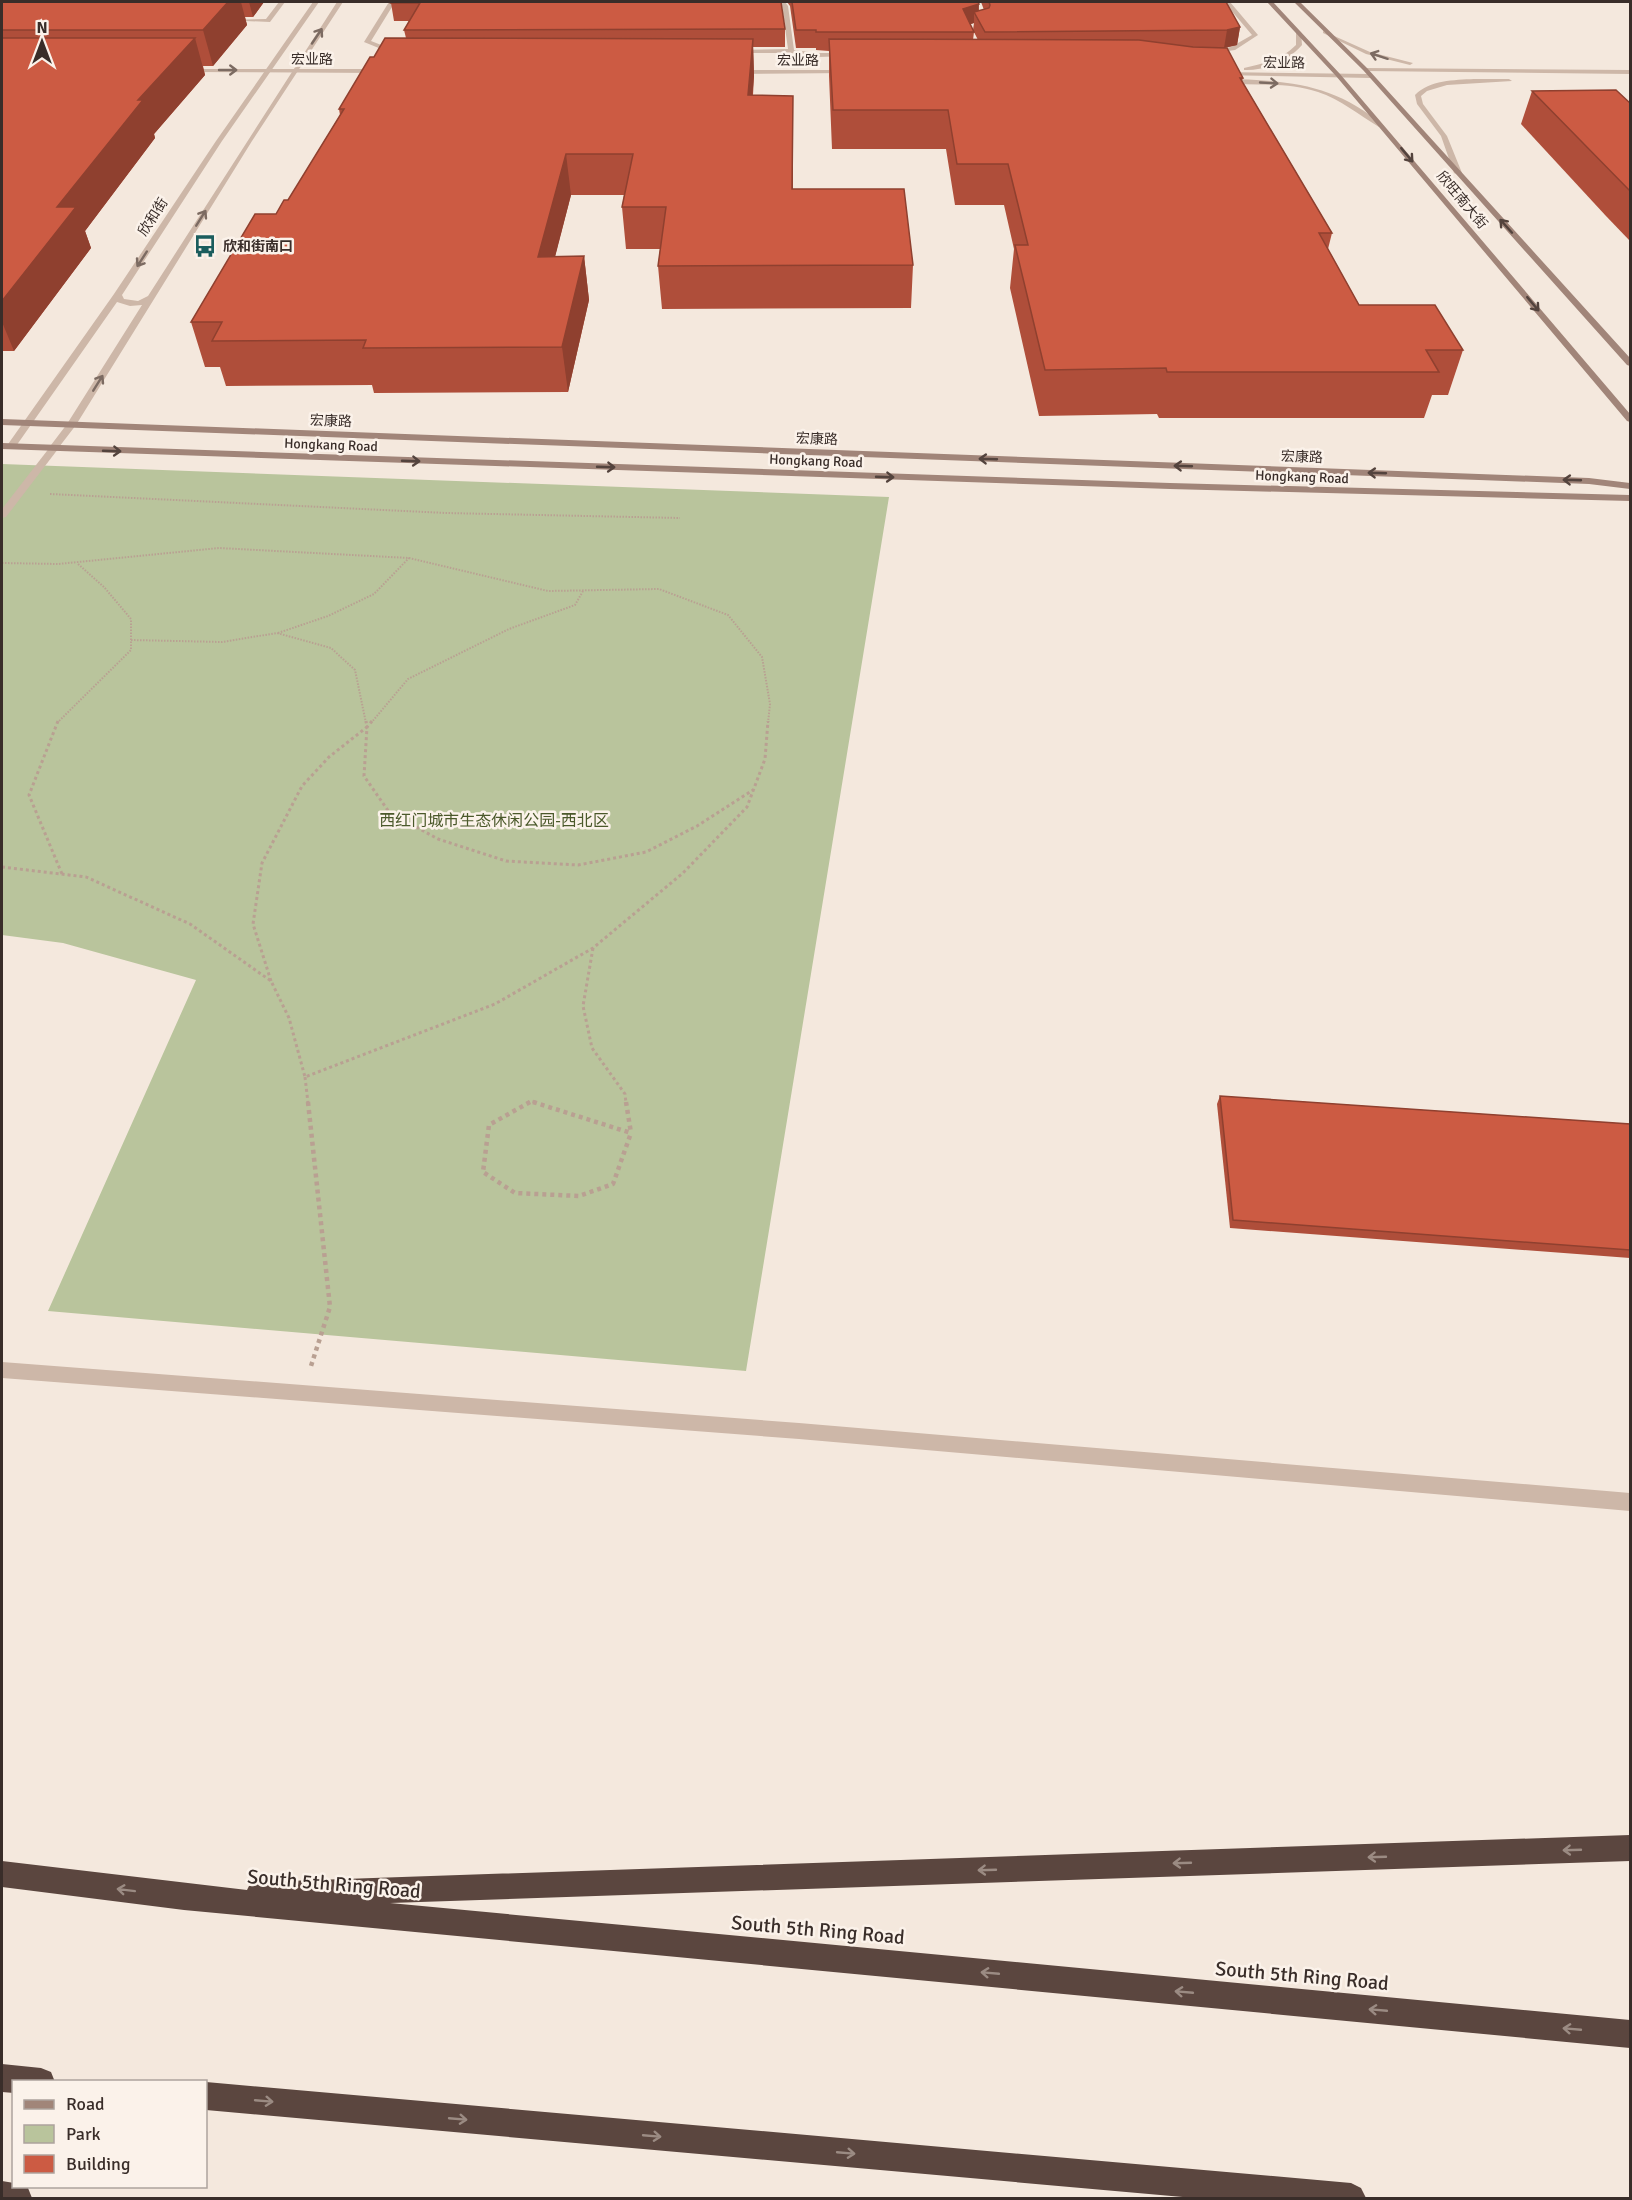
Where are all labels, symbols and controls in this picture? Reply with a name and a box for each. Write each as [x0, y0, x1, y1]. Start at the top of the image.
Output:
north arrow [12, 12, 72, 72]
text: N [36, 18, 48, 38]
one-way arrow [311, 28, 323, 44]
one-way arrow [1370, 50, 1389, 61]
street label: 宏业路 [291, 51, 333, 68]
street label: 宏业路 [777, 52, 819, 69]
street label: 宏业路 [1263, 54, 1305, 72]
one-way arrow [217, 64, 237, 76]
one-way arrow [1259, 77, 1279, 88]
one-way arrow [1400, 147, 1413, 163]
street label: 欣旺南大街 [1433, 168, 1491, 232]
street label: 欣和街 [134, 195, 172, 239]
one-way arrow [196, 210, 208, 227]
one-way arrow [1499, 219, 1513, 234]
bus stop icon: 欣和街南口 [192, 233, 218, 259]
place label: 欣和街南口 [223, 238, 293, 255]
one-way arrow [136, 250, 148, 266]
one-way arrow [1526, 296, 1540, 311]
one-way arrow [92, 376, 104, 392]
street label: 宏康路 [310, 412, 352, 430]
street label: 宏康路 [796, 430, 838, 448]
street label: Hongkang Road [284, 435, 378, 455]
one-way arrow [101, 445, 121, 456]
street label: 宏康路 [1281, 448, 1323, 466]
street label: Hongkang Road [769, 451, 863, 471]
one-way arrow [978, 453, 998, 464]
one-way arrow [401, 455, 421, 466]
one-way arrow [1173, 460, 1193, 471]
one-way arrow [596, 462, 616, 473]
street label: Hongkang Road [1255, 467, 1349, 487]
one-way arrow [1368, 467, 1388, 479]
one-way arrow [875, 471, 895, 482]
one-way arrow [1563, 474, 1583, 486]
park label: 西红门城市生态休闲公园-西北区 [379, 811, 609, 831]
one-way arrow [1563, 1845, 1583, 1856]
one-way arrow [1368, 1851, 1388, 1862]
one-way arrow [1173, 1858, 1193, 1869]
street label: South 5th Ring Road [246, 1864, 422, 1904]
one-way arrow [978, 1864, 998, 1876]
one-way arrow [117, 1884, 137, 1895]
street label: South 5th Ring Road [730, 1910, 906, 1950]
street label: South 5th Ring Road [1214, 1956, 1390, 1996]
one-way arrow [980, 1967, 1000, 1978]
one-way arrow [1175, 1986, 1194, 1997]
one-way arrow [1369, 2004, 1389, 2015]
one-way arrow [1563, 2023, 1583, 2034]
legend [12, 2080, 207, 2188]
text: Road [66, 2093, 105, 2115]
one-way arrow [253, 2096, 273, 2107]
one-way arrow [448, 2114, 467, 2125]
text: Park [66, 2123, 101, 2145]
one-way arrow [642, 2131, 662, 2142]
one-way arrow [836, 2148, 856, 2159]
text: Building [66, 2153, 130, 2175]

